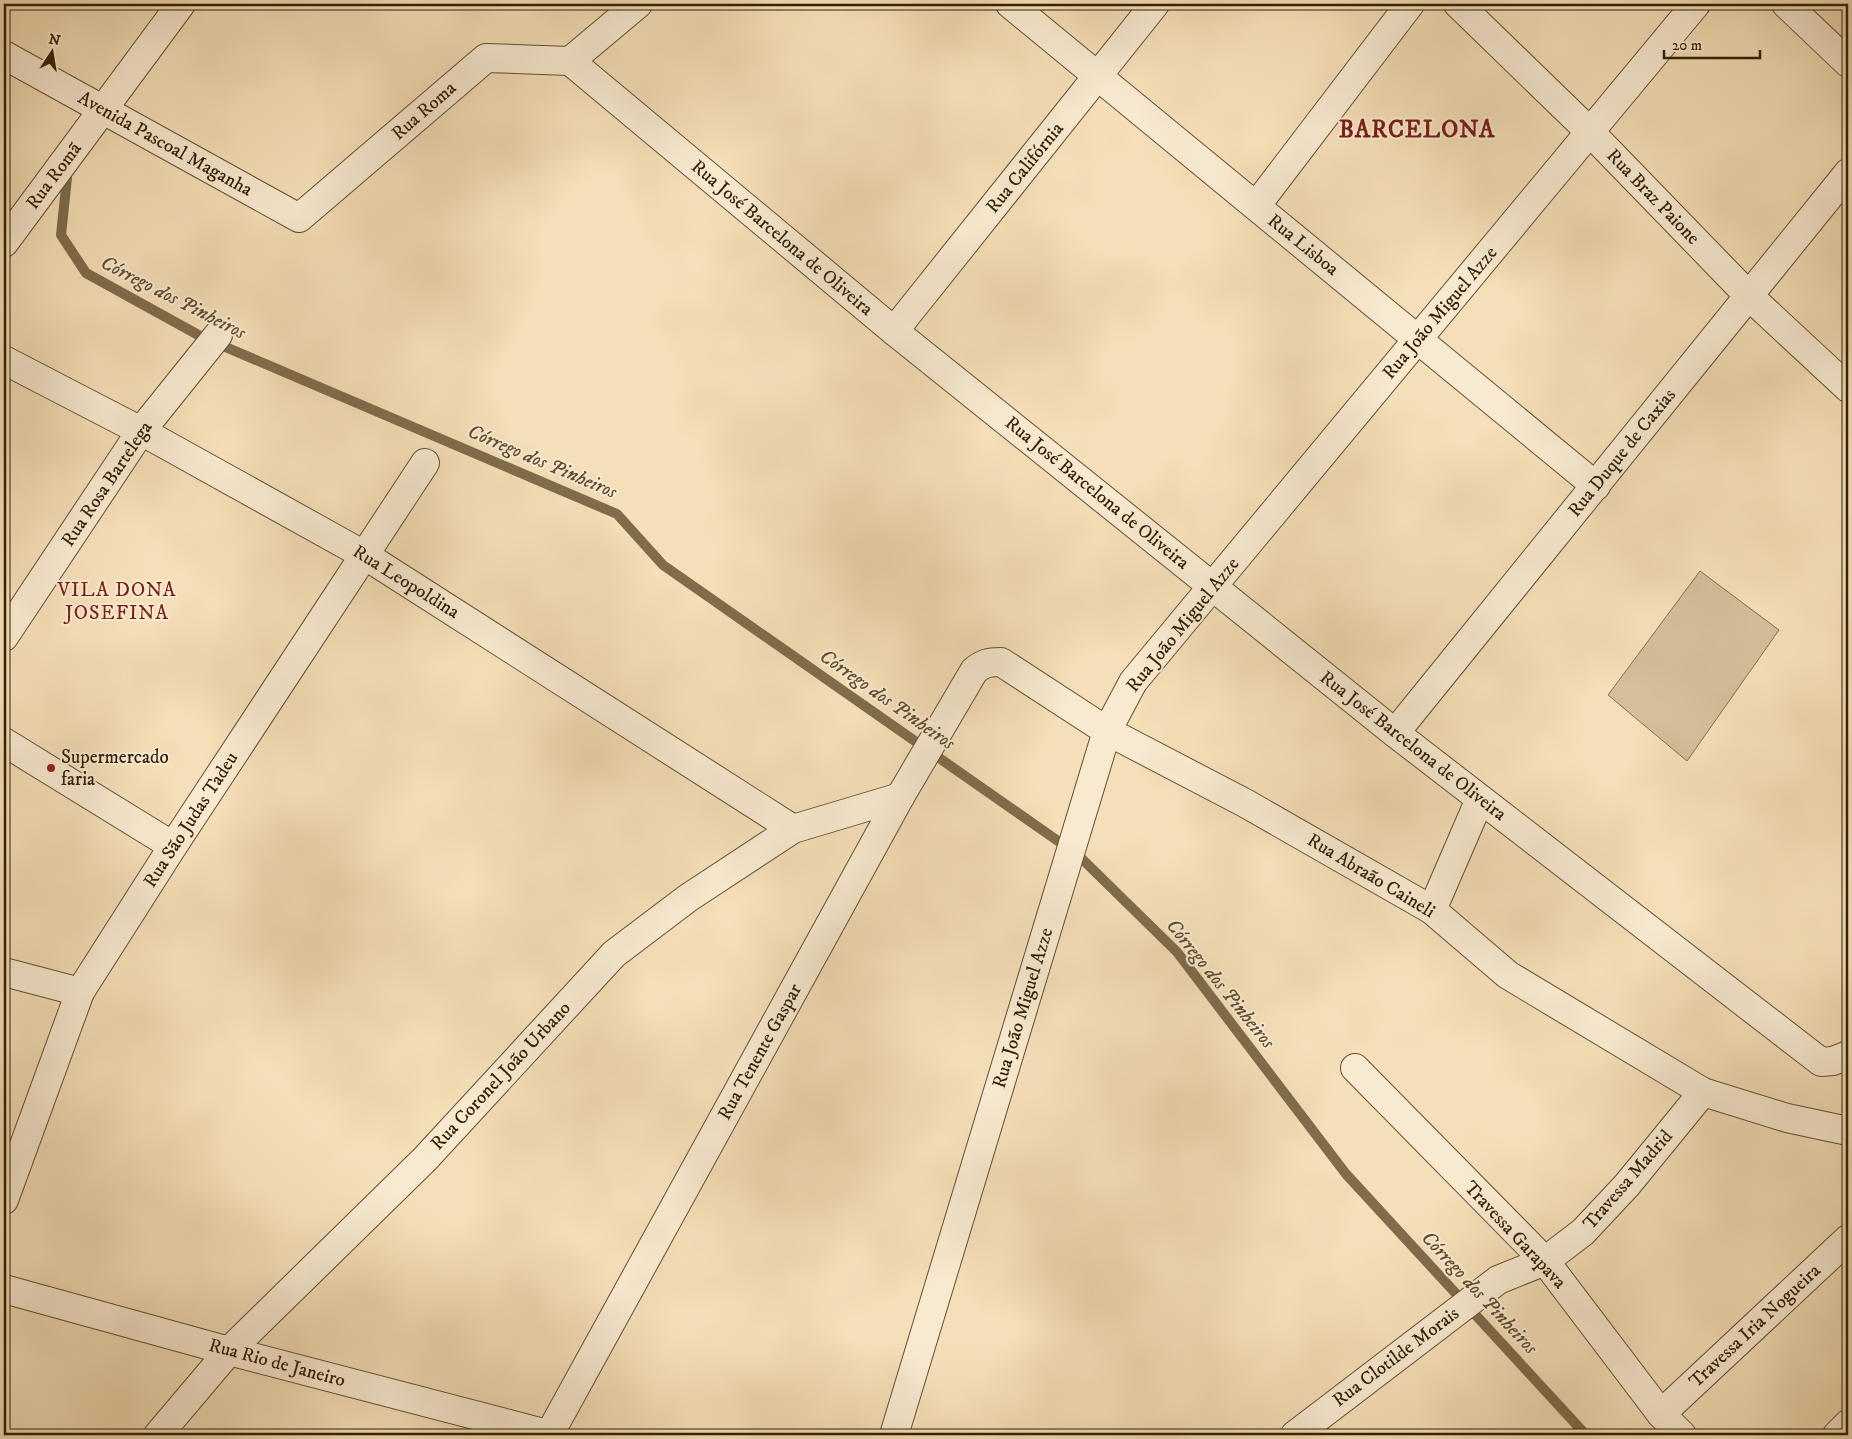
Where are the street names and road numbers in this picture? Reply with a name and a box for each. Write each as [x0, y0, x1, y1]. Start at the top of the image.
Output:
street label: Rua Roma [387, 77, 461, 145]
street label: Avenida Pascoal Maganha [74, 86, 256, 202]
street label: Rua Califórnia [981, 118, 1069, 218]
street label: Rua Romã [21, 138, 87, 214]
street label: Rua Braz Paione [1602, 144, 1705, 250]
street label: Rua José Barcelona de Oliveira [686, 155, 878, 321]
street label: Rua Lisboa [1263, 209, 1343, 281]
street label: Rua João Miguel Azze [1378, 242, 1502, 384]
street label: Rua Duque de Caxias [1563, 384, 1682, 522]
street label: Rua José Barcelona de Oliveira [1000, 412, 1194, 574]
street label: Rua Rosa Bartelega [57, 417, 157, 551]
street label: Rua Leopoldina [348, 540, 464, 624]
street label: Rua João Miguel Azze [1122, 553, 1244, 697]
street label: Rua José Barcelona de Oliveira [1315, 666, 1511, 826]
street label: Rua São Judas Tadeu [139, 748, 243, 892]
street label: Rua Abraão Caineli [1303, 829, 1439, 923]
street label: Rua João Miguel Azze [988, 925, 1058, 1091]
street label: Rua Tenente Gaspar [713, 980, 807, 1124]
street label: Rua Coronel João Urbano [426, 997, 576, 1155]
street label: Travessa Madrid [1578, 1125, 1678, 1235]
street label: Travessa Garapava [1459, 1176, 1571, 1294]
street label: Travessa Iria Nogueira [1685, 1259, 1825, 1393]
street label: Rua Clotilde Morais [1328, 1302, 1464, 1412]
street label: Rua Rio de Janeiro [206, 1334, 348, 1392]

